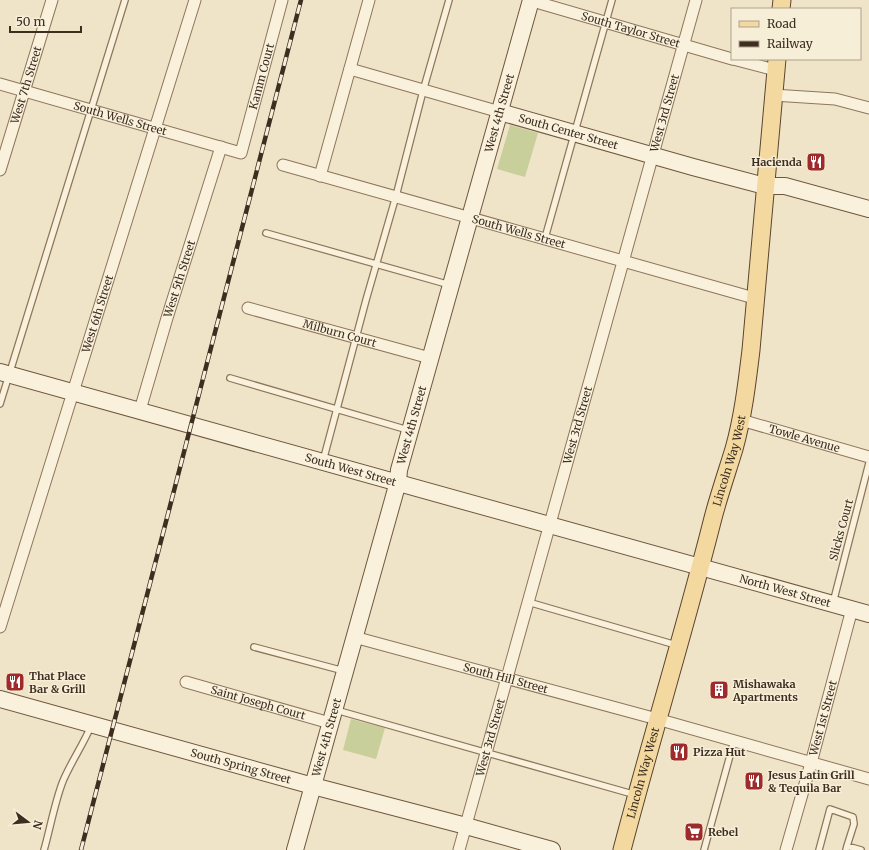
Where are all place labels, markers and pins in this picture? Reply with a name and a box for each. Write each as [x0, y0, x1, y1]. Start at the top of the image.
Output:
restaurant icon: Hacienda [805, 151, 827, 173]
place label: Hacienda [751, 155, 802, 169]
place label: That Place Bar & Grill [29, 669, 86, 696]
restaurant icon: That Place Bar & Grill [4, 671, 26, 693]
place label: Mishawaka Apartments [732, 677, 798, 704]
building icon: Mishawaka Apartments [708, 679, 730, 701]
restaurant icon: Pizza Hut [668, 741, 690, 763]
place label: Pizza Hut [693, 745, 746, 759]
place label: Jesus Latin Grill & Tequila Bar [767, 768, 855, 795]
restaurant icon: Jesus Latin Grill & Tequila Bar [743, 770, 765, 792]
supermarket icon: Rebel [683, 821, 705, 843]
place label: Rebel [708, 825, 739, 839]

